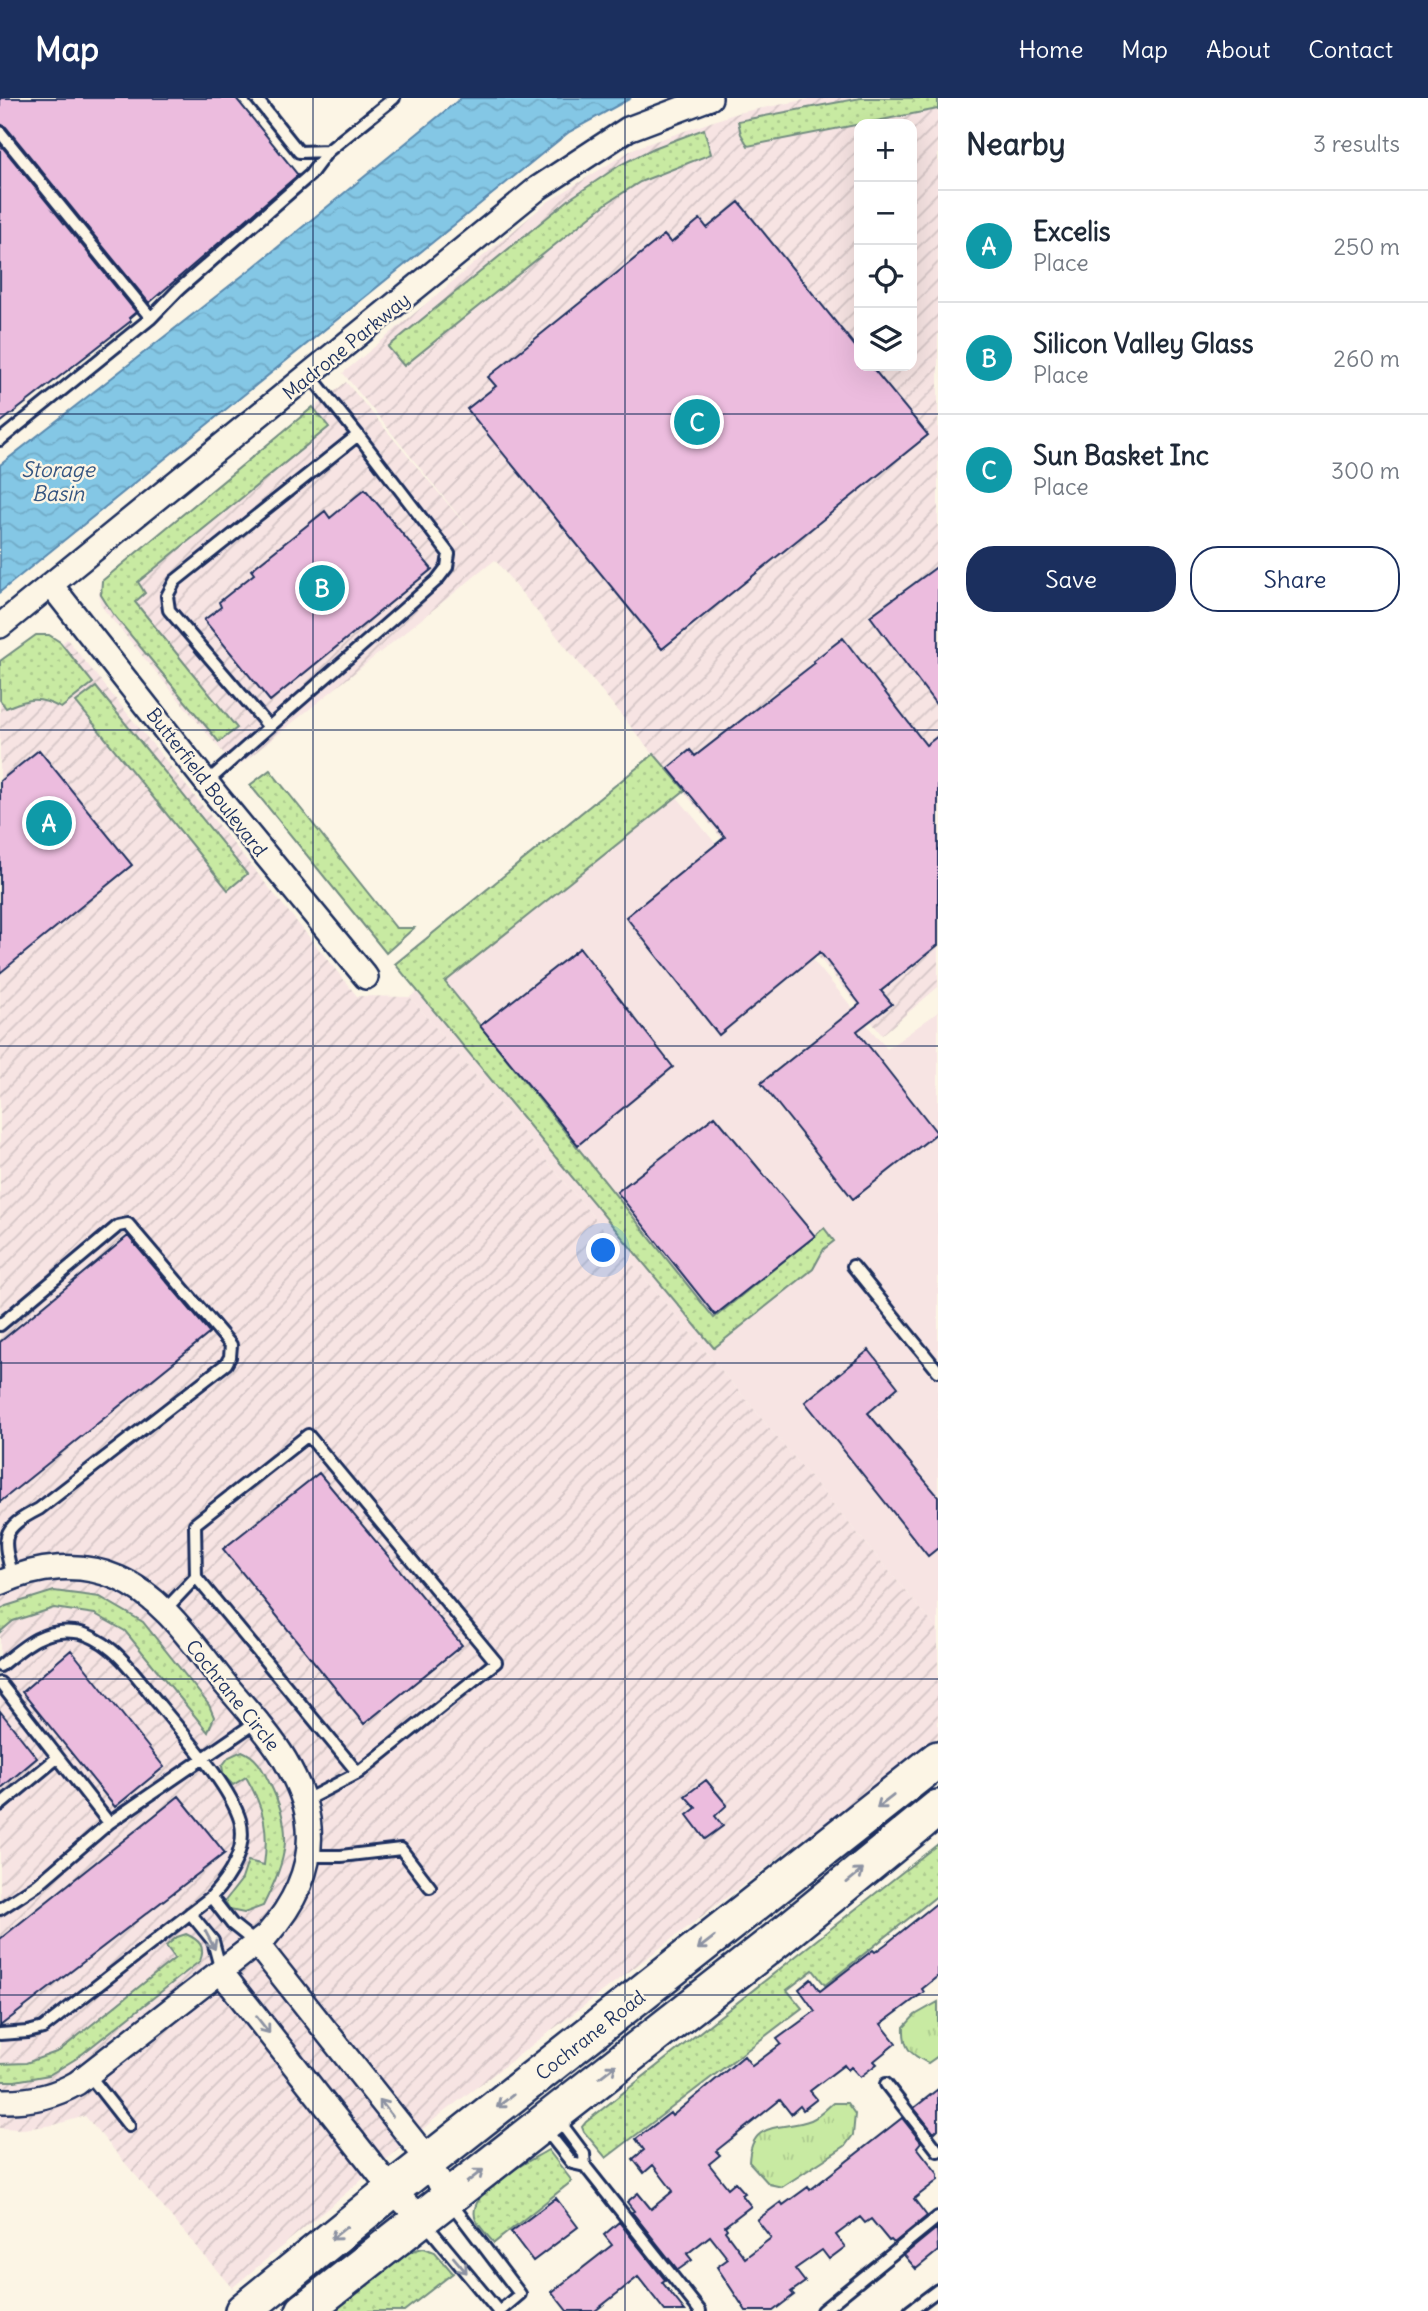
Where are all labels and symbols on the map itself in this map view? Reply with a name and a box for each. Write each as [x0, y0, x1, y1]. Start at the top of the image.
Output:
street label: Madrone Parkway [277, 287, 415, 405]
pin: C [674, 396, 720, 448]
water label: Storage Basin [21, 456, 96, 507]
pin: B [299, 562, 345, 614]
street label: Butterfield Boulevard [141, 703, 273, 861]
pin: A [26, 797, 72, 849]
your location [586, 1233, 620, 1267]
street label: Cochrane Circle [181, 1634, 285, 1756]
one-way arrow [876, 1794, 894, 1809]
one-way arrow [845, 1868, 863, 1884]
one-way arrow [203, 1930, 217, 1950]
one-way arrow [698, 1936, 716, 1951]
street label: Cochrane Road [530, 1985, 650, 2085]
one-way arrow [255, 2016, 271, 2034]
one-way arrow [598, 2064, 616, 2079]
one-way arrow [497, 2093, 515, 2109]
one-way arrow [379, 2099, 394, 2117]
one-way arrow [465, 2169, 483, 2184]
one-way arrow [331, 2226, 349, 2241]
one-way arrow [452, 2255, 467, 2273]

